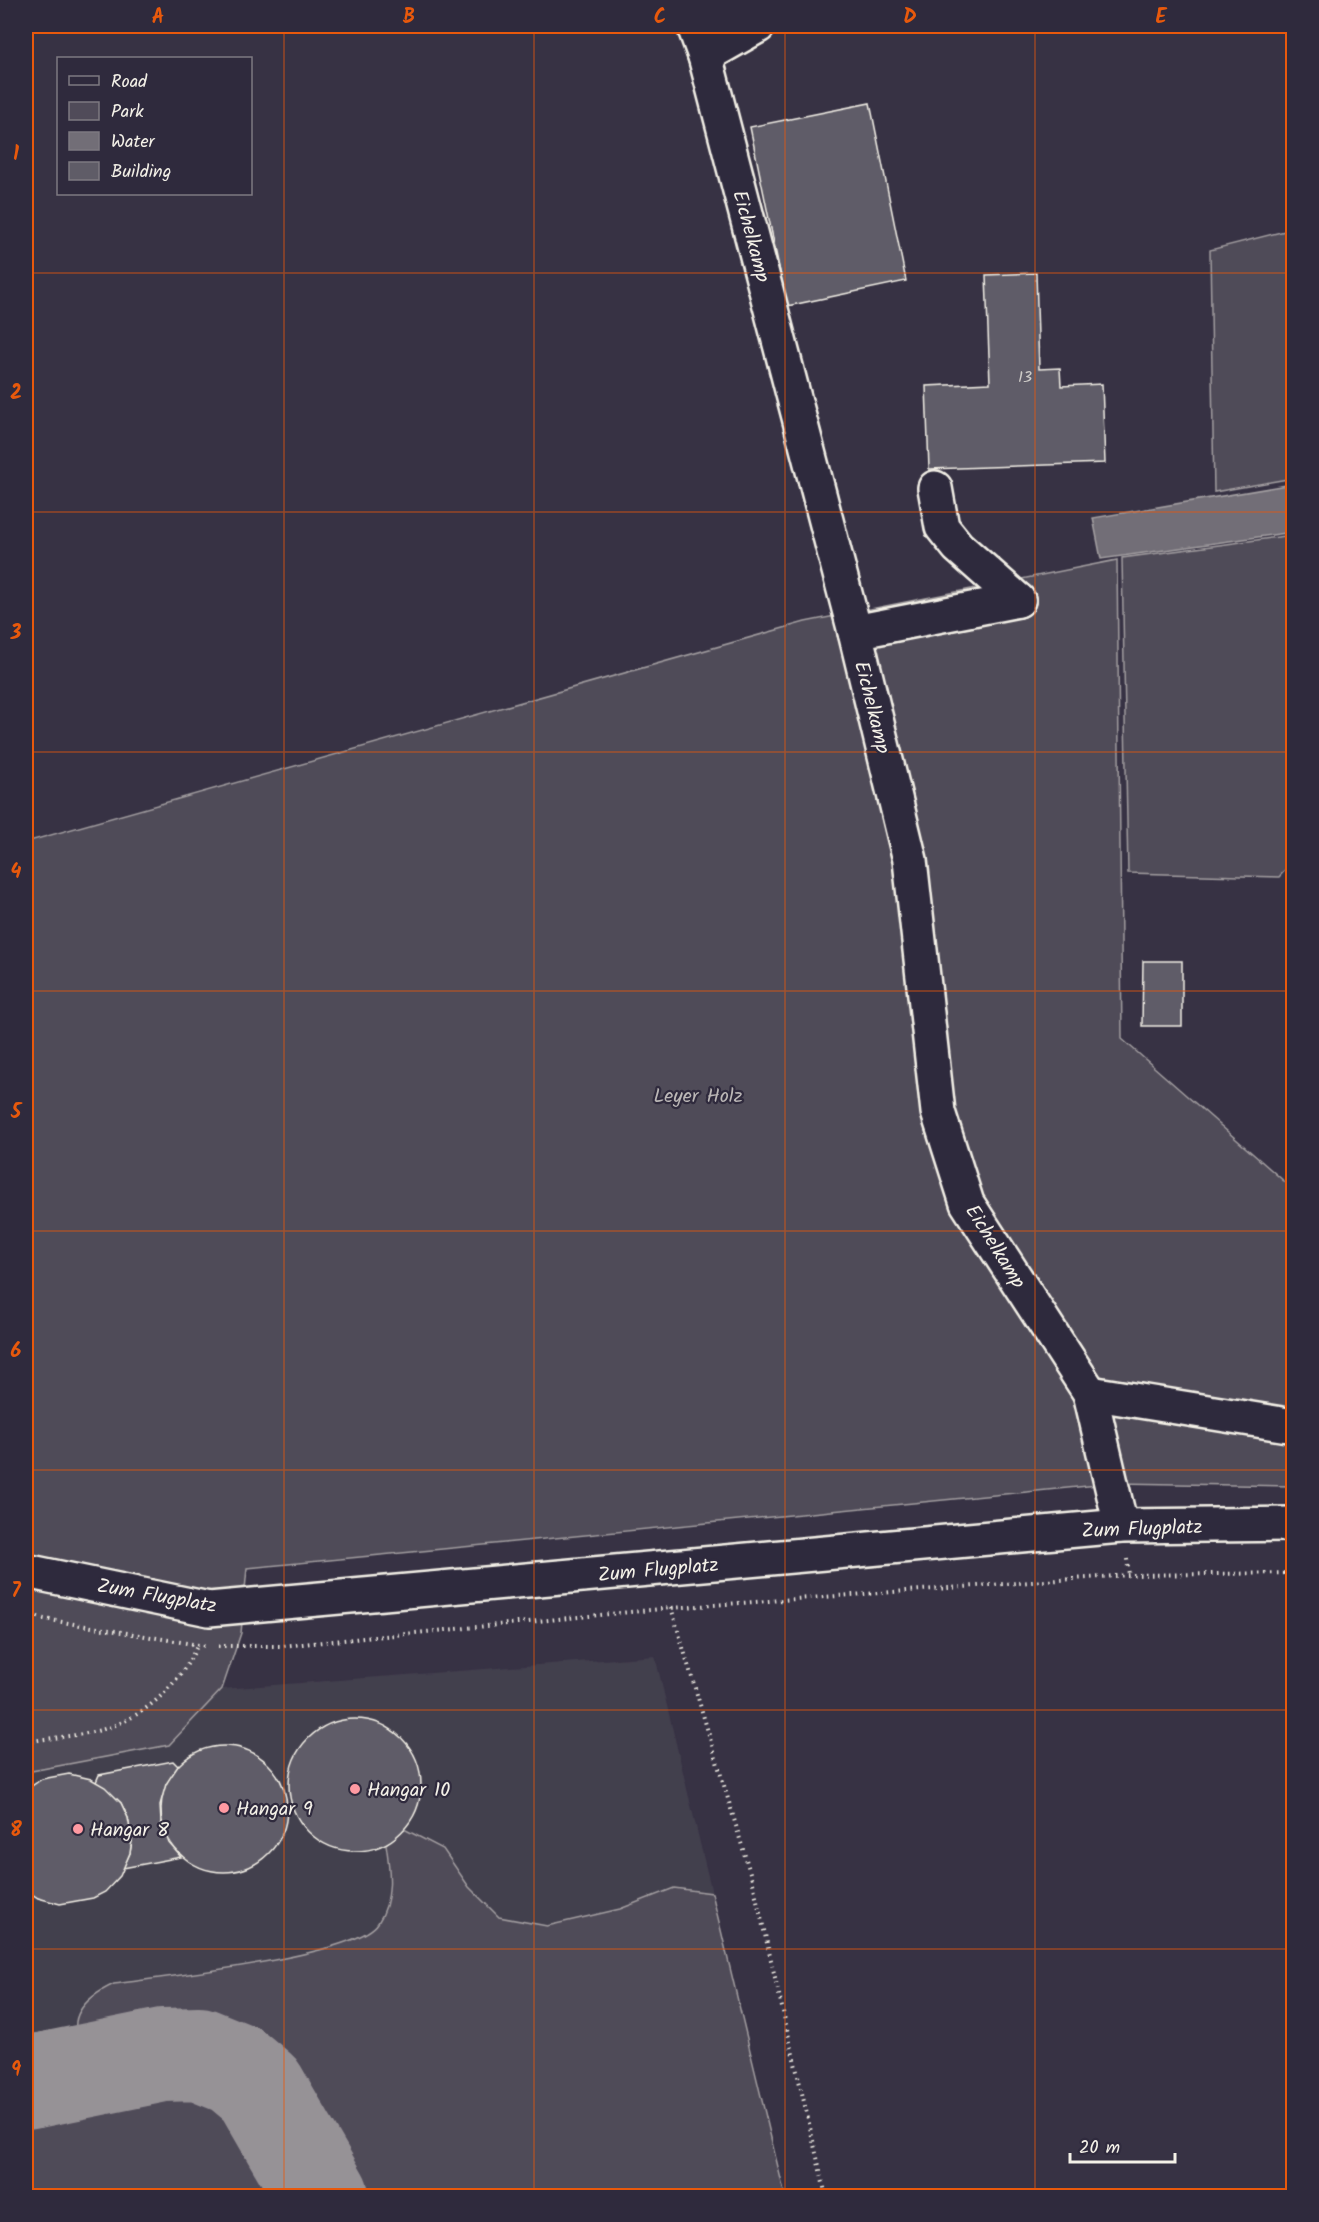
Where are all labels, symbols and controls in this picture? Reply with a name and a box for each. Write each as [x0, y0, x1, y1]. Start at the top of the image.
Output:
text: A [152, 2, 164, 34]
text: B [403, 2, 415, 34]
text: C [654, 2, 666, 34]
text: D [903, 2, 917, 34]
text: E [1155, 2, 1167, 34]
legend [57, 57, 252, 195]
text: Road [111, 68, 148, 97]
text: Park [111, 98, 144, 127]
text: Water [111, 128, 156, 157]
text: 1 [13, 139, 19, 171]
text: Building [111, 158, 171, 187]
street label: Eichelkamp [722, 187, 778, 287]
house number: 13 [1018, 365, 1032, 390]
text: 2 [10, 378, 22, 410]
text: 3 [10, 618, 22, 650]
street label: Eichelkamp [844, 658, 898, 757]
text: 4 [11, 857, 22, 889]
park label: Leyer Holz [653, 1081, 743, 1113]
text: 5 [10, 1097, 23, 1129]
street label: Eichelkamp [956, 1199, 1033, 1296]
text: 6 [11, 1336, 22, 1368]
street label: Zum Flugplatz [1081, 1512, 1203, 1548]
street label: Zum Flugplatz [597, 1550, 720, 1592]
street label: Zum Flugplatz [94, 1571, 219, 1623]
text: 7 [11, 1576, 21, 1608]
place label: Hangar 10 [367, 1775, 450, 1807]
marker: Hangar 10 [348, 1782, 362, 1796]
place label: Hangar 9 [236, 1794, 313, 1826]
marker: Hangar 9 [217, 1801, 231, 1815]
text: 8 [10, 1815, 22, 1847]
place label: Hangar 8 [90, 1815, 170, 1847]
marker: Hangar 8 [71, 1822, 85, 1836]
text: 9 [11, 2055, 21, 2087]
scale bar [1070, 2126, 1175, 2164]
text: 20 m [1079, 2134, 1120, 2163]

